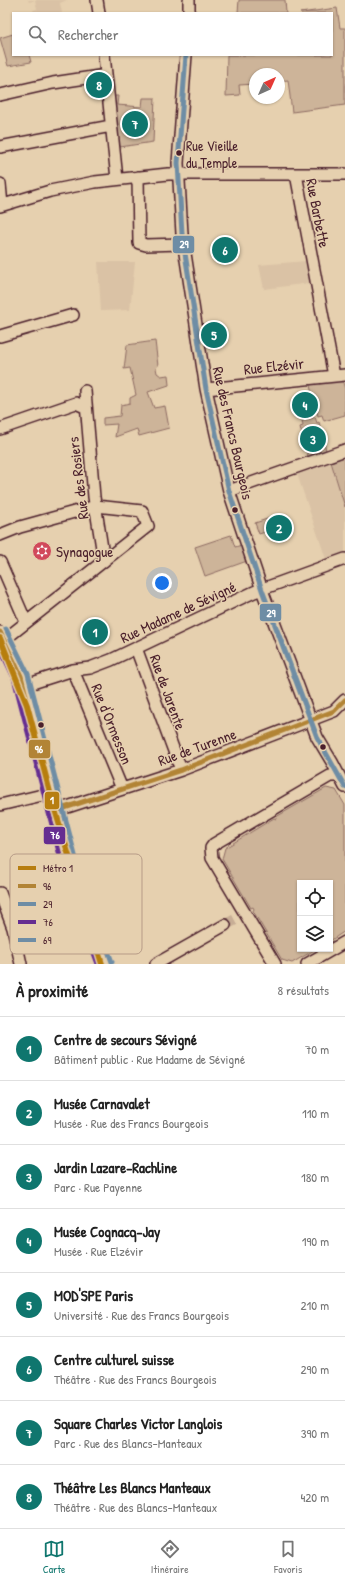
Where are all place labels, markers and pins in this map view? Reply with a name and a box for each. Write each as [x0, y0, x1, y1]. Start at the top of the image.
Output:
pin: 8 [86, 70, 112, 100]
pin: 7 [122, 109, 148, 139]
place label: Rue Vieille du Temple [186, 136, 238, 173]
marker: Rue Vieille du Temple [174, 148, 184, 158]
pin: 6 [212, 235, 238, 265]
pin: 5 [201, 320, 227, 350]
pin: 4 [292, 390, 318, 420]
pin: 3 [300, 424, 326, 454]
unlabelled marker [230, 505, 240, 515]
pin: 2 [266, 513, 292, 543]
synagogue icon: Synagogue [31, 540, 53, 562]
place label: Synagogue [56, 541, 113, 562]
pin: 1 [82, 617, 108, 647]
unlabelled marker [36, 720, 46, 730]
unlabelled marker [318, 742, 328, 752]

